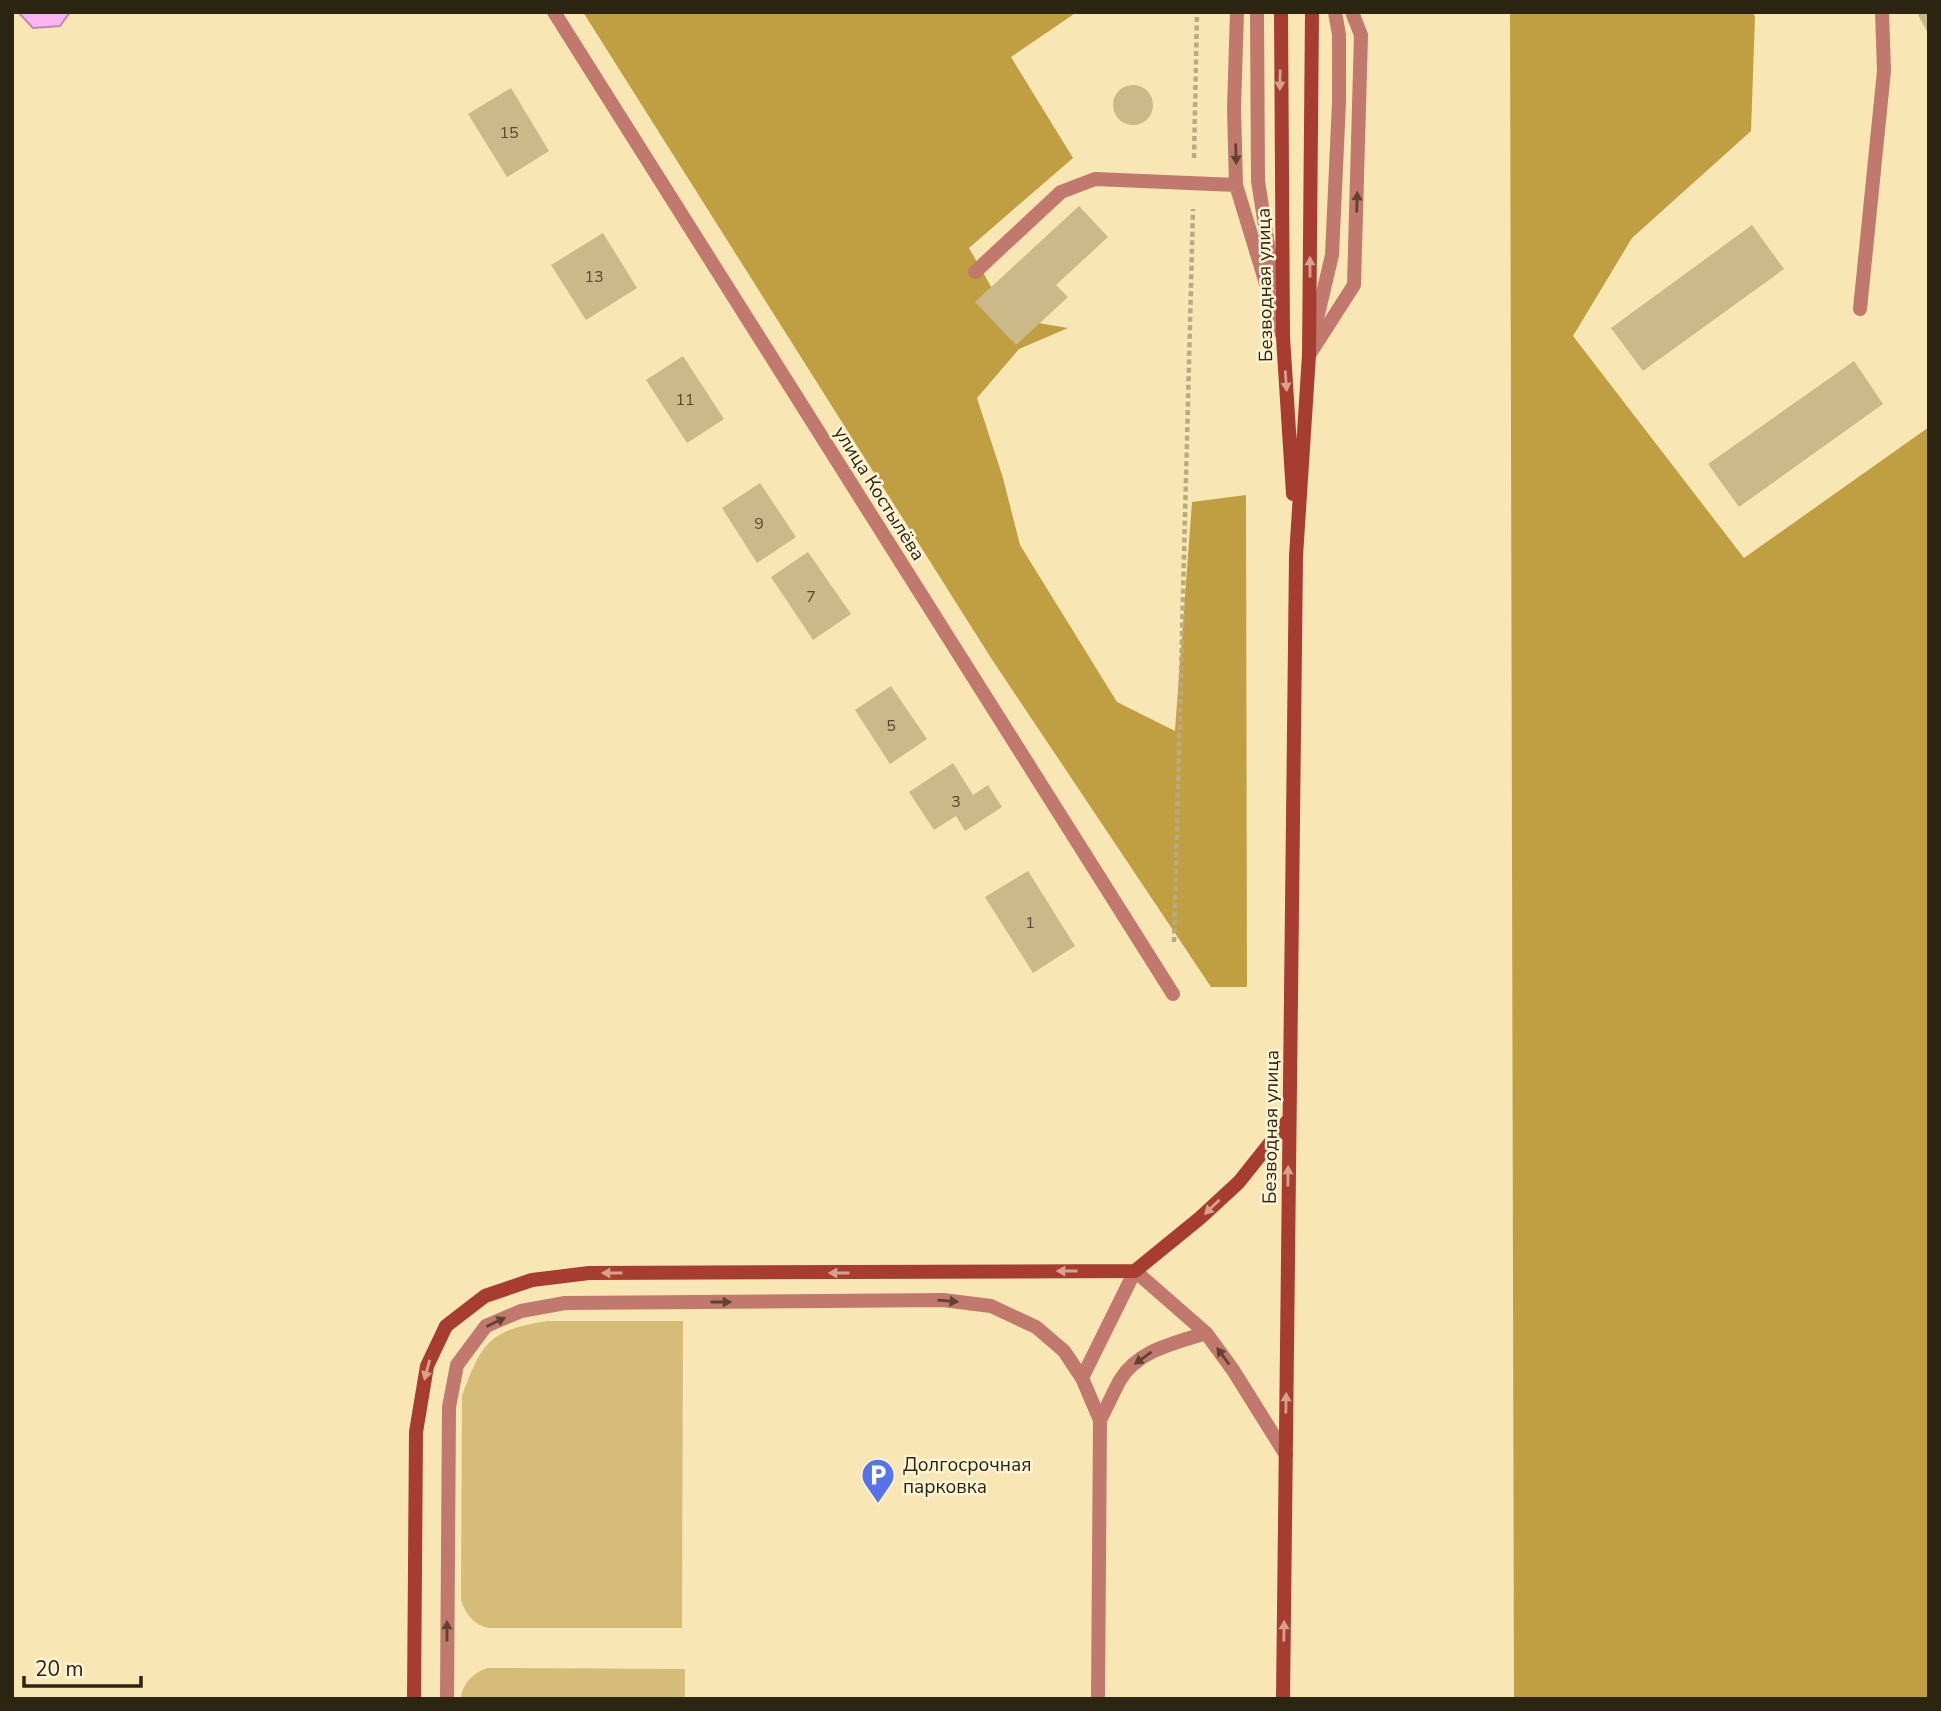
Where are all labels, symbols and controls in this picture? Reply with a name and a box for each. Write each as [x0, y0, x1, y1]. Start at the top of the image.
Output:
one-way arrow [1274, 70, 1286, 92]
house number: 15 [499, 122, 519, 144]
one-way arrow [1230, 143, 1241, 165]
one-way arrow [1351, 191, 1362, 213]
street label: Безводная улица [1251, 208, 1279, 362]
one-way arrow [1304, 256, 1315, 278]
house number: 13 [584, 266, 604, 288]
one-way arrow [1280, 371, 1291, 393]
house number: 11 [675, 389, 695, 411]
street label: улица Костылёва [827, 421, 931, 566]
house number: 9 [754, 513, 764, 535]
house number: 7 [806, 586, 816, 608]
house number: 5 [886, 715, 896, 737]
house number: 3 [951, 791, 961, 813]
house number: 1 [1025, 912, 1035, 934]
street label: Безводная улица [1257, 1050, 1285, 1204]
one-way arrow [1282, 1164, 1294, 1186]
one-way arrow [1204, 1199, 1221, 1215]
one-way arrow [1055, 1265, 1077, 1277]
one-way arrow [600, 1267, 622, 1279]
one-way arrow [828, 1267, 850, 1279]
one-way arrow [710, 1296, 732, 1308]
one-way arrow [937, 1296, 959, 1307]
one-way arrow [486, 1317, 506, 1328]
one-way arrow [1216, 1347, 1230, 1365]
one-way arrow [1134, 1351, 1152, 1365]
one-way arrow [421, 1360, 432, 1382]
one-way arrow [1280, 1392, 1292, 1414]
place label: Долгосрочная парковка [903, 1452, 1031, 1500]
parking icon: Долгосрочная парковка [859, 1456, 897, 1505]
one-way arrow [441, 1619, 453, 1641]
one-way arrow [1278, 1619, 1290, 1641]
scale bar [24, 1644, 142, 1688]
text: 20 m [35, 1655, 84, 1683]

